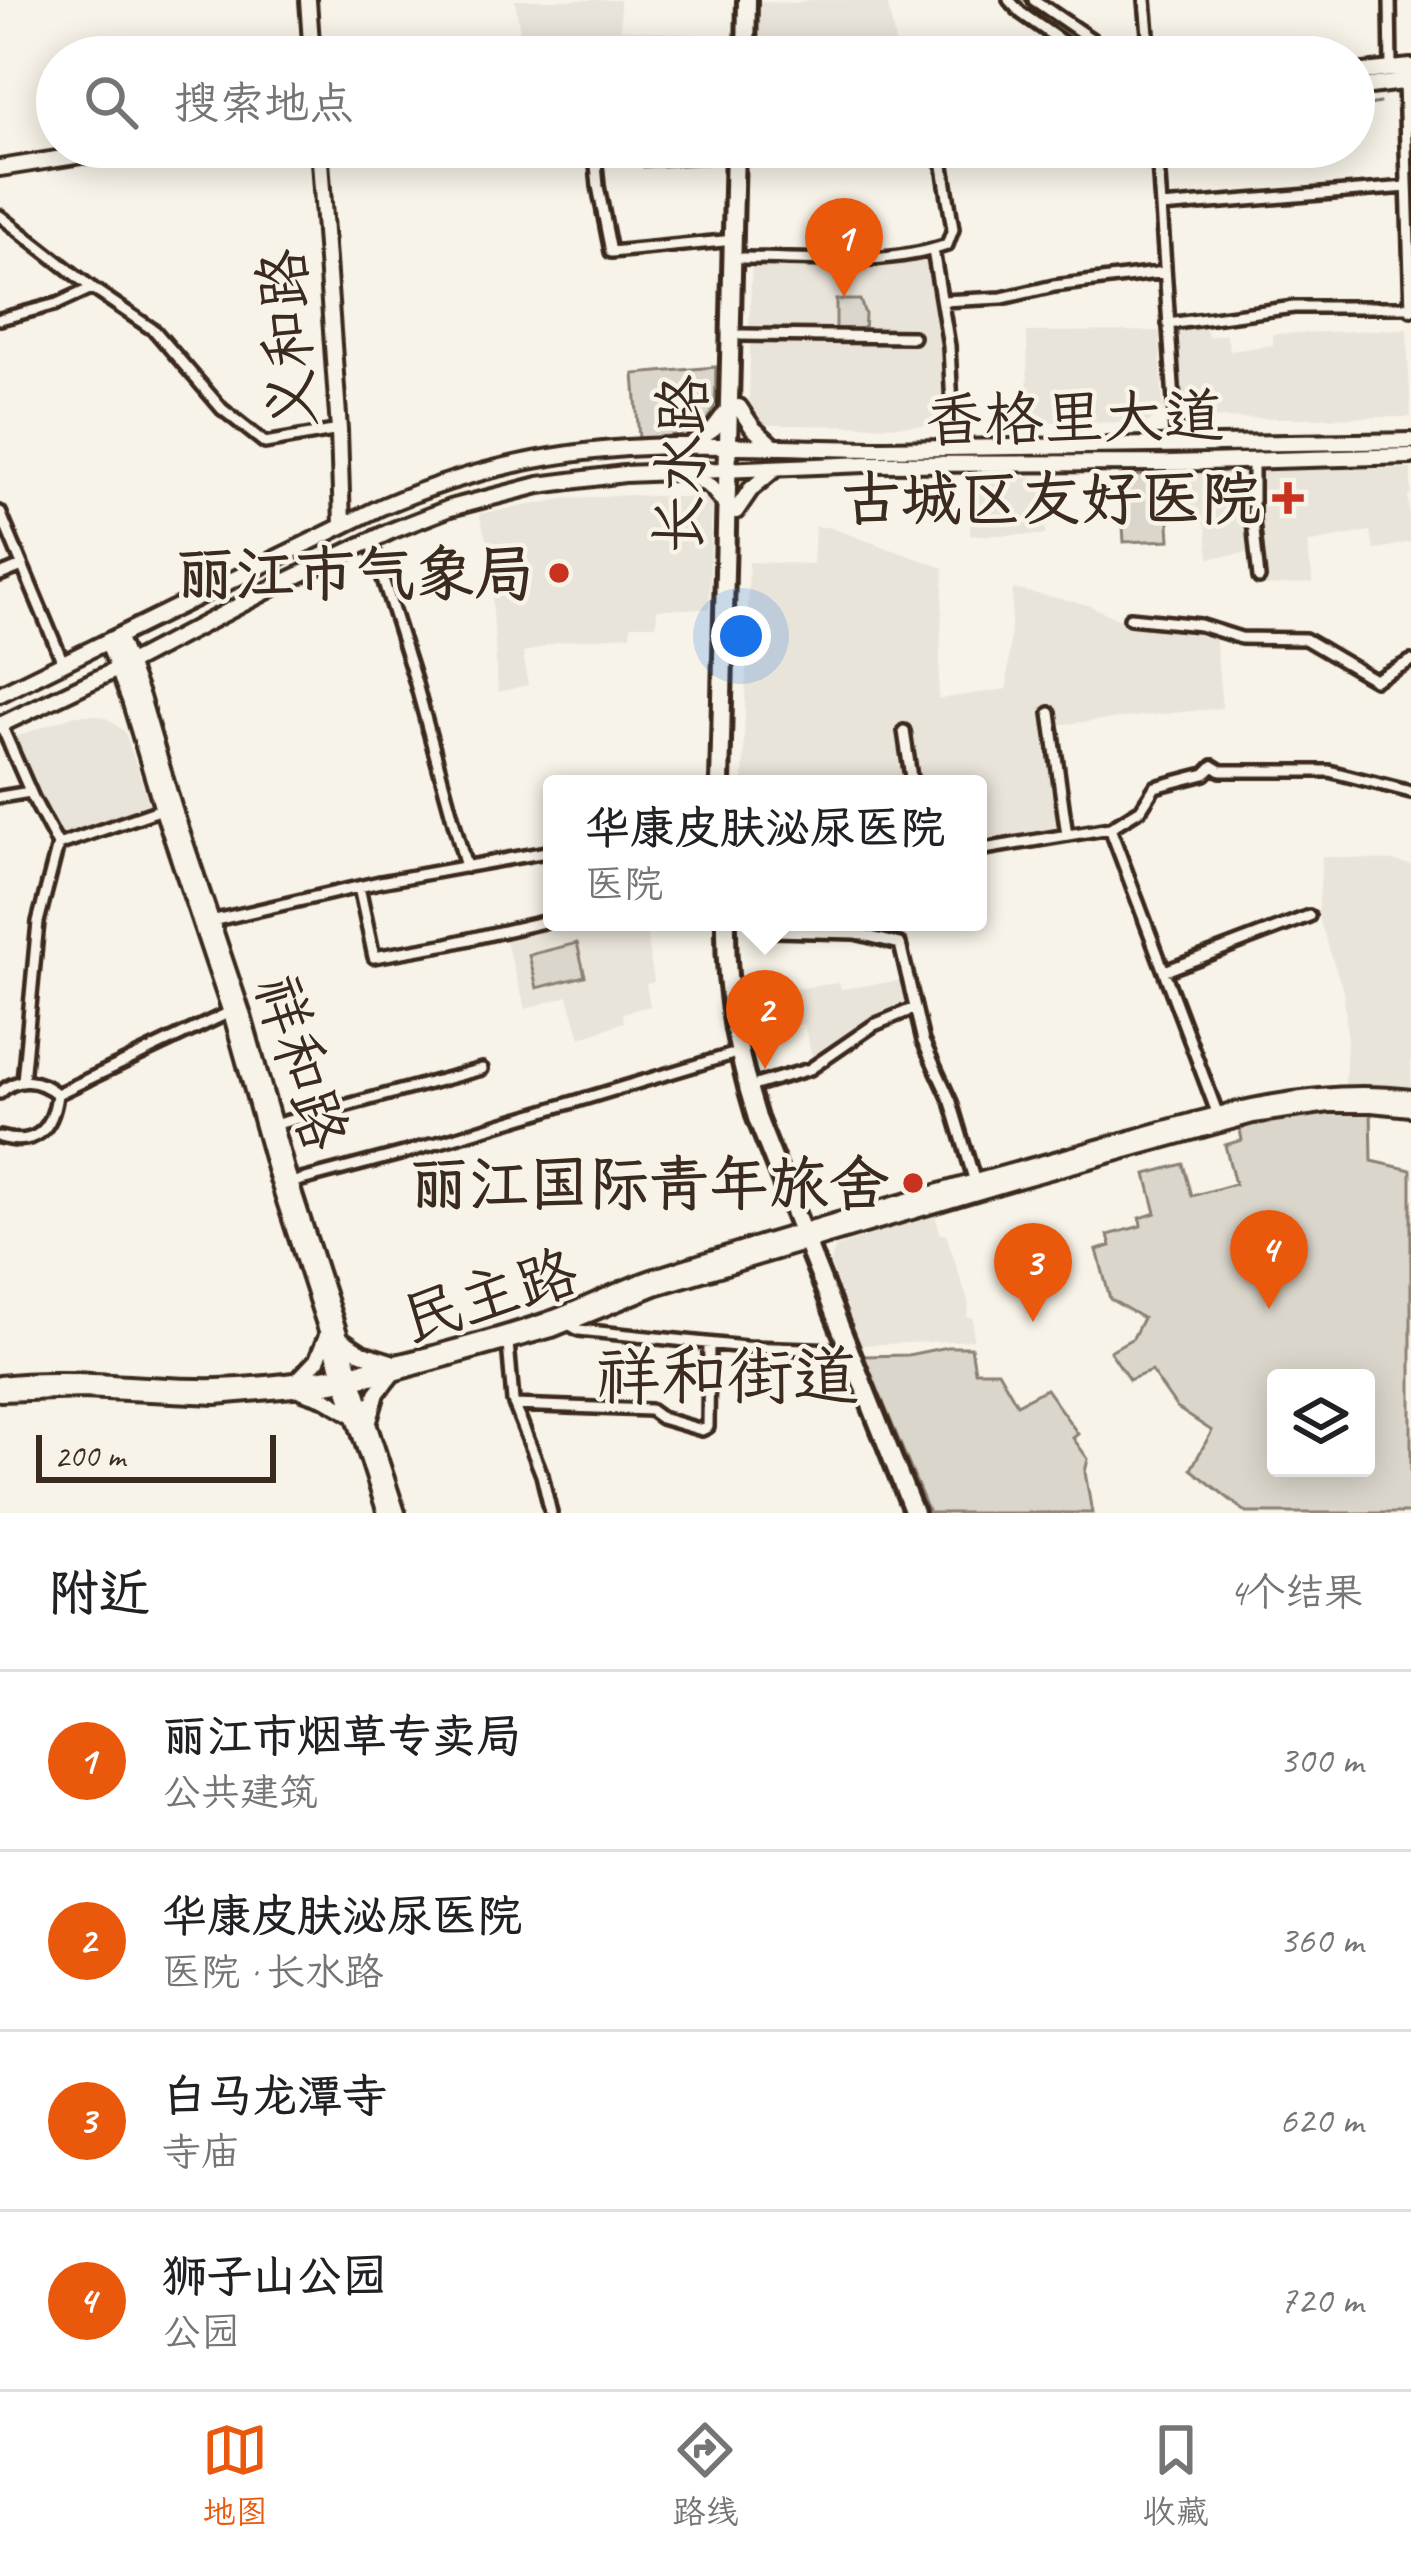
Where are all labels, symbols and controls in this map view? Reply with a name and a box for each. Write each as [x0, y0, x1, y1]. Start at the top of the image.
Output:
search box [36, 36, 1375, 168]
icon: search [78, 69, 144, 135]
text: 搜索地点 [174, 75, 354, 132]
pin: 1 [805, 198, 883, 297]
street label: 义和路 [244, 246, 332, 431]
street label: 长水路 [640, 373, 722, 555]
street label: 香格里大道 [923, 377, 1225, 459]
place label: 古城区友好医院 [841, 461, 1261, 537]
marker: 古城区友好医院 [1272, 482, 1304, 514]
place label: 丽江市气象局 [175, 536, 535, 612]
marker: 丽江市气象局 [546, 560, 572, 586]
your location [711, 606, 771, 666]
popup [543, 775, 987, 931]
text: 华康皮肤泌尿医院 [585, 800, 945, 857]
text: 医院 [585, 860, 663, 909]
street label: 祥和路 [238, 965, 364, 1159]
pin: 2 [726, 970, 804, 1069]
place label: 丽江国际青年旅舍 [409, 1146, 889, 1222]
marker: 丽江国际青年旅舍 [900, 1170, 926, 1196]
pin: 4 [1230, 1210, 1308, 1309]
pin: 3 [994, 1223, 1072, 1322]
street label: 民主路 [392, 1233, 586, 1359]
district label: 祥和街道 [595, 1335, 859, 1418]
map controls [1267, 1369, 1375, 1477]
button: layers [1267, 1369, 1375, 1477]
scale bar [36, 1429, 276, 1482]
text: 200 m [54, 1435, 125, 1477]
text: 附近 [48, 1561, 150, 1625]
text: 4个结果 [1228, 1568, 1363, 1617]
text: 丽江市烟草专卖局 [162, 1708, 522, 1765]
text: 1 [78, 1736, 96, 1785]
text: 300 m [1279, 1736, 1363, 1785]
text: 公共建筑 [162, 1768, 318, 1817]
text: 华康皮肤泌尿医院 [162, 1888, 522, 1945]
text: 2 [78, 1916, 96, 1965]
text: 360 m [1279, 1916, 1363, 1965]
text: 医院 · 长水路 [162, 1948, 383, 1997]
text: 白马龙潭寺 [162, 2068, 387, 2125]
text: 3 [78, 2096, 96, 2145]
text: 620 m [1279, 2096, 1363, 2145]
text: 寺庙 [162, 2128, 240, 2177]
text: 狮子山公园 [162, 2248, 387, 2305]
text: 4 [78, 2276, 96, 2325]
text: 720 m [1279, 2276, 1363, 2325]
text: 公园 [162, 2308, 240, 2357]
tab: 地图 [202, 2417, 268, 2533]
tab: 路线 [672, 2417, 738, 2533]
tab: 收藏 [1143, 2417, 1209, 2533]

